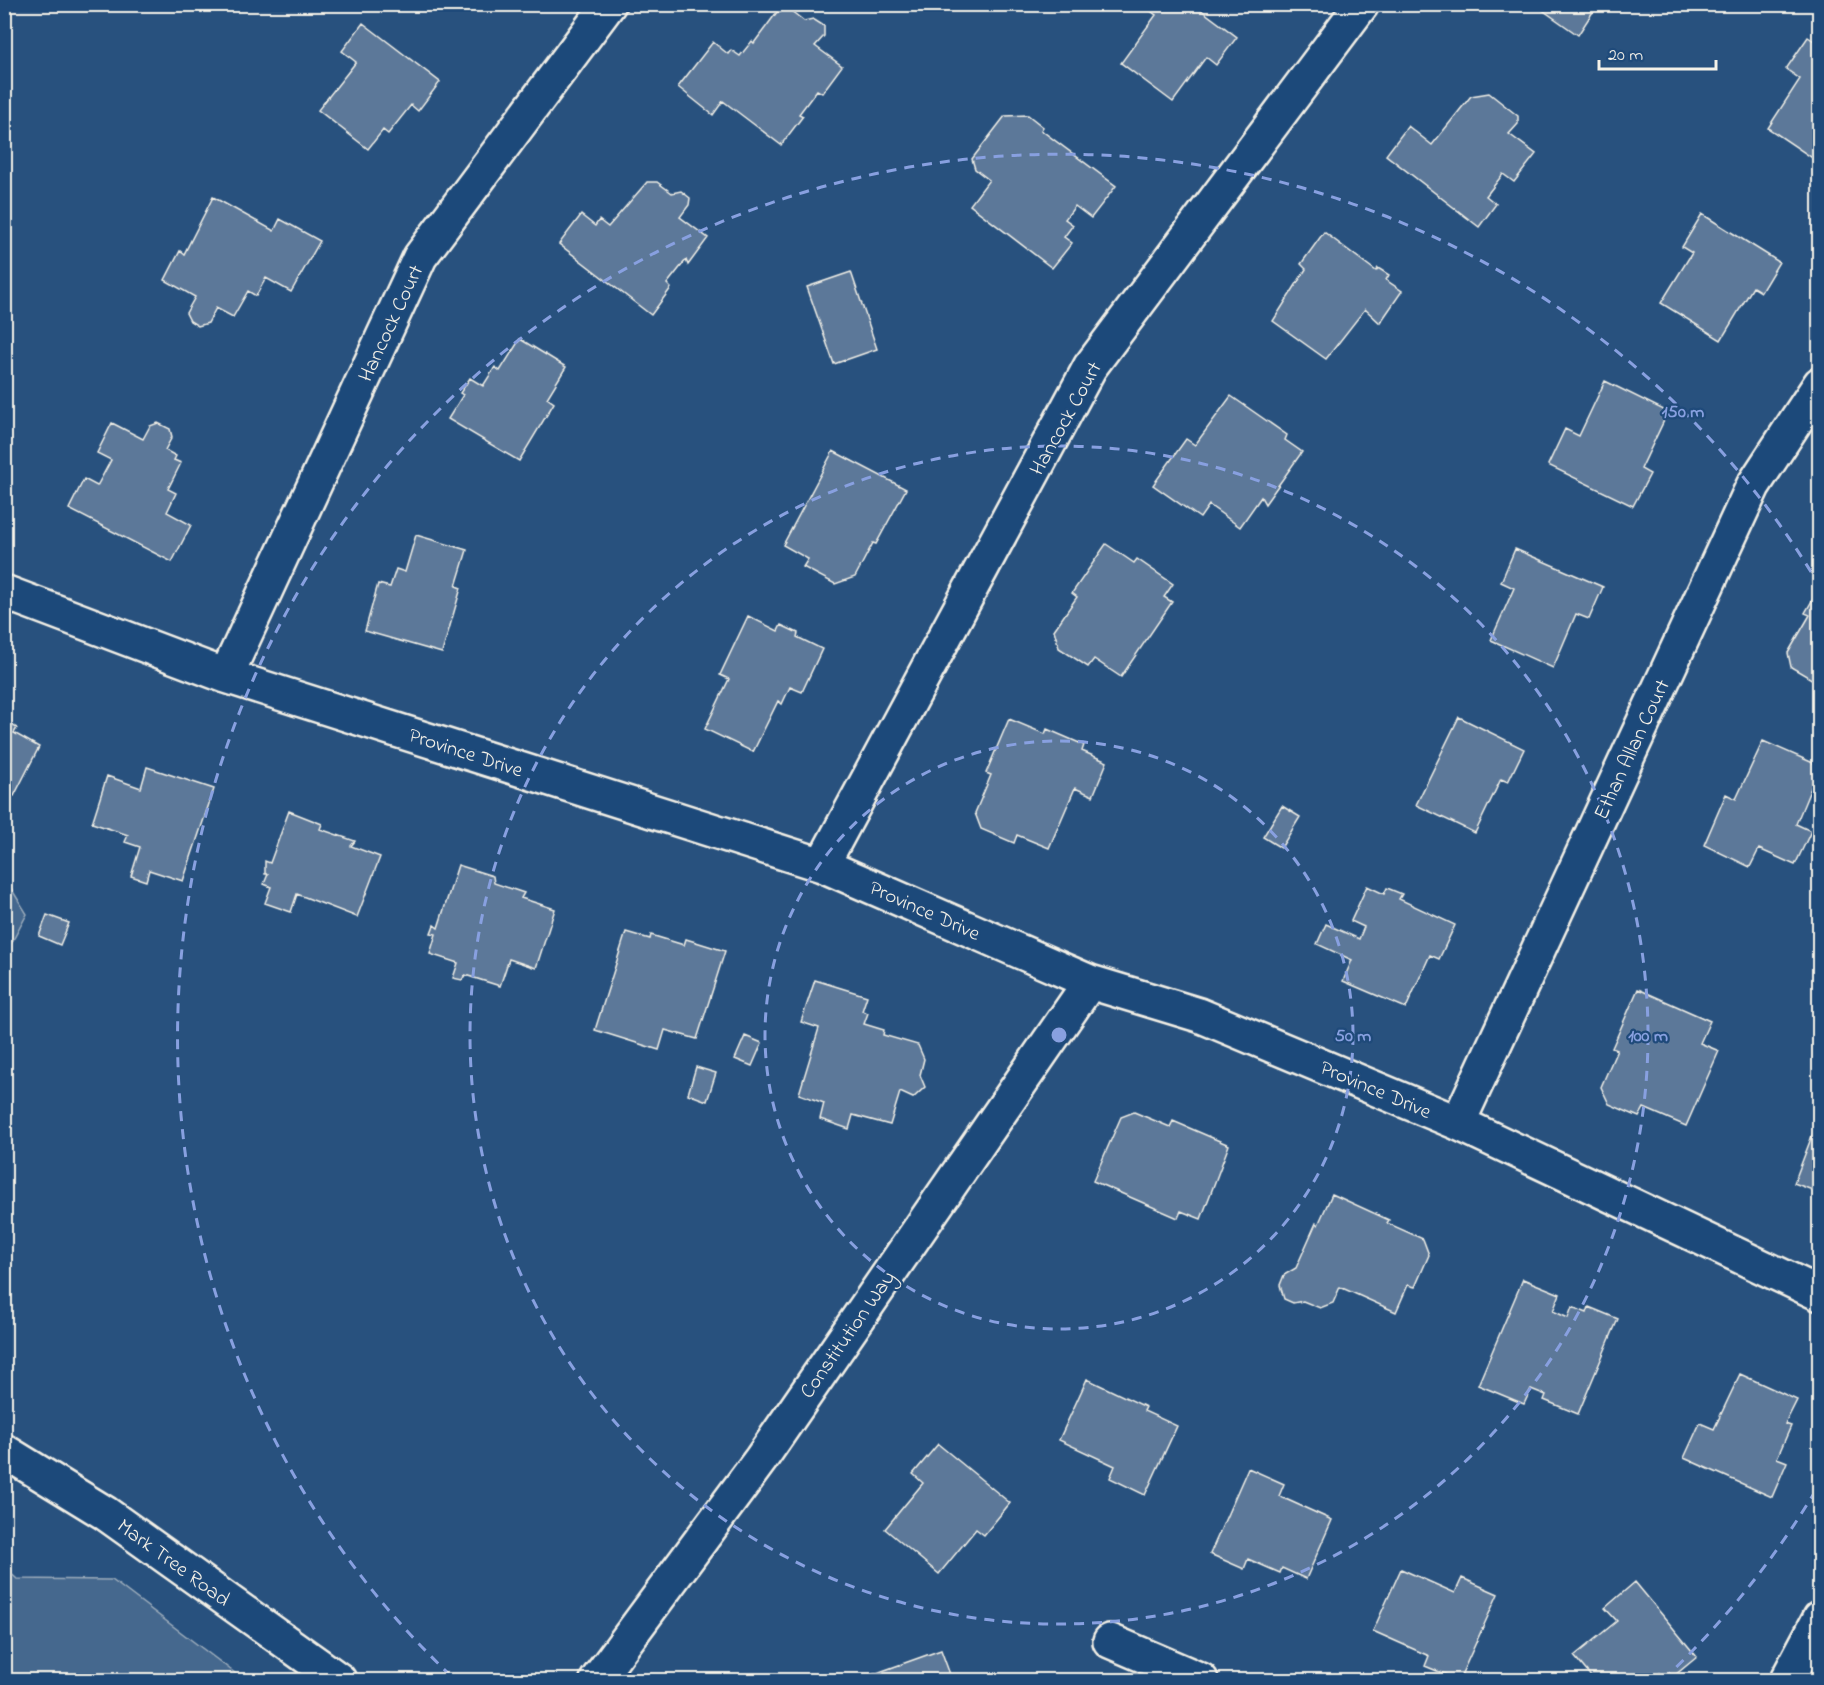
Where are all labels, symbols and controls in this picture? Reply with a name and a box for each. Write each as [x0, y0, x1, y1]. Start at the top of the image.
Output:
scale bar [1599, 33, 1716, 71]
text: 20 m [1608, 43, 1643, 69]
street label: Hancock Court [352, 260, 432, 387]
street label: Hancock Court [1023, 357, 1110, 481]
text: 150 m [1662, 400, 1704, 426]
street label: Ethan Allan Court [1587, 675, 1678, 825]
street label: Province Drive [404, 721, 527, 787]
street label: Province Drive [864, 874, 985, 950]
text: 50 m [1335, 1024, 1371, 1050]
text: 100 m [1628, 1024, 1668, 1050]
centre of rings [1049, 1025, 1069, 1045]
street label: Province Drive [1315, 1054, 1436, 1128]
street label: Constitution Way [793, 1265, 906, 1406]
street label: Mark Tree Road [110, 1512, 236, 1615]

